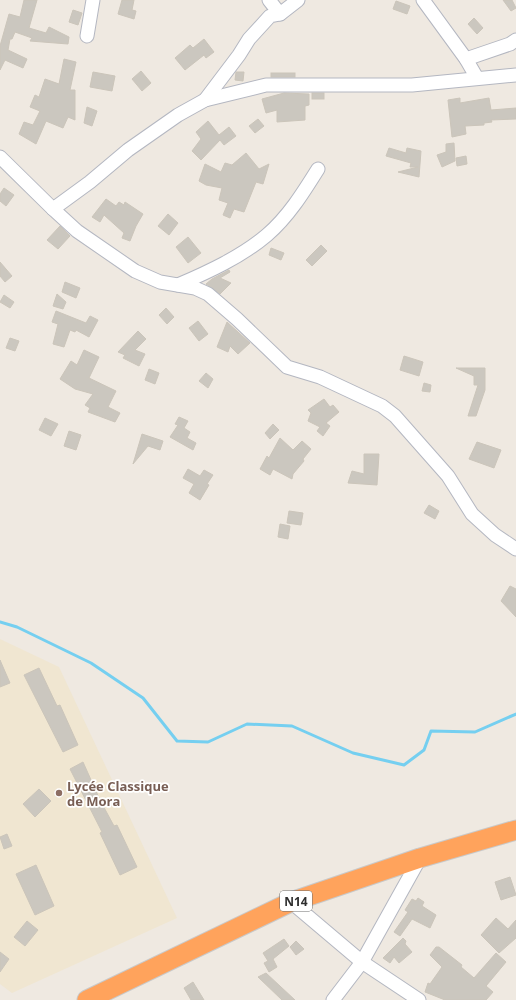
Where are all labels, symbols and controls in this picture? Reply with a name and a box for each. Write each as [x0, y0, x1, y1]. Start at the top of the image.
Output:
place label: Lycée Classique de Mora [67, 777, 169, 810]
marker: Lycée Classique de Mora [54, 788, 64, 798]
road number: N14 [280, 891, 312, 911]

